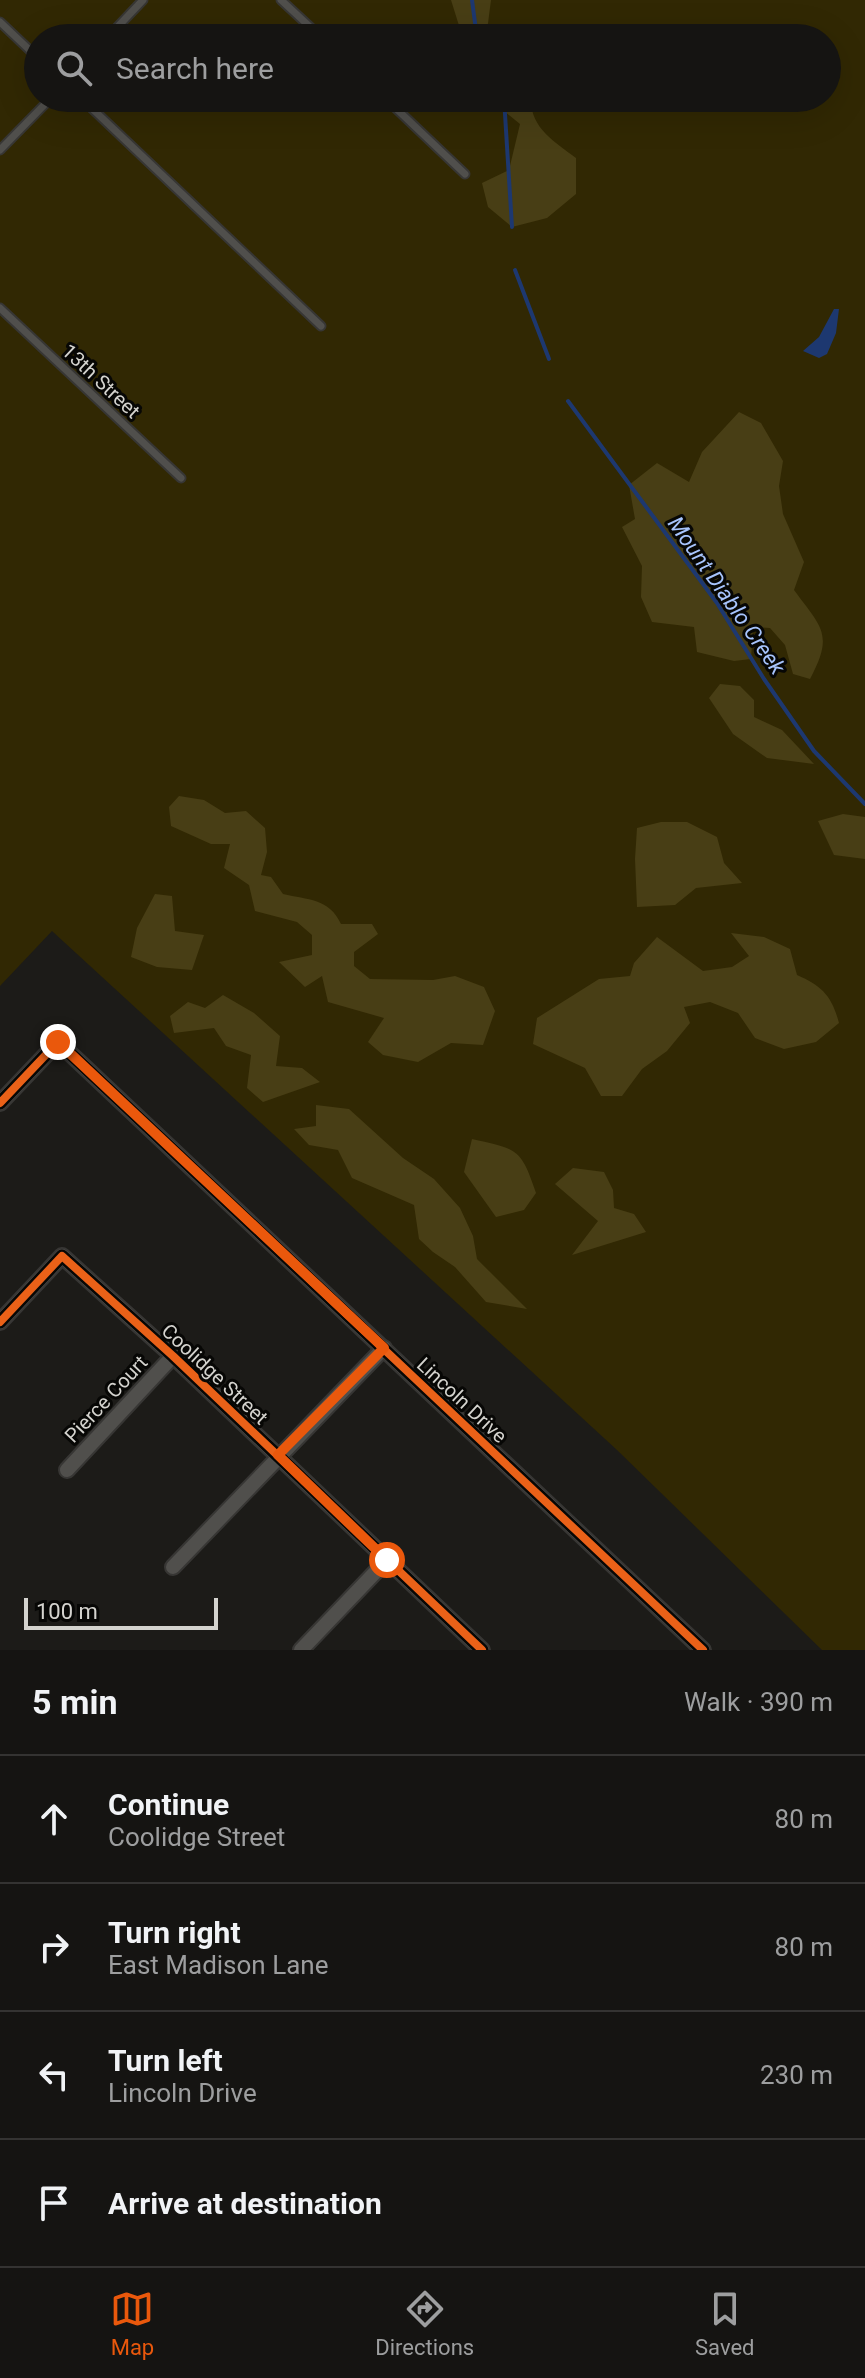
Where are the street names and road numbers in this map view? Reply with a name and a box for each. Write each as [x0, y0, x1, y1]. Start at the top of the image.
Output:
street label: 13th Street [57, 339, 145, 423]
street label: Coolidge Street [157, 1319, 273, 1429]
street label: Pierce Court [60, 1351, 152, 1447]
street label: Lincoln Drive [412, 1352, 512, 1448]

